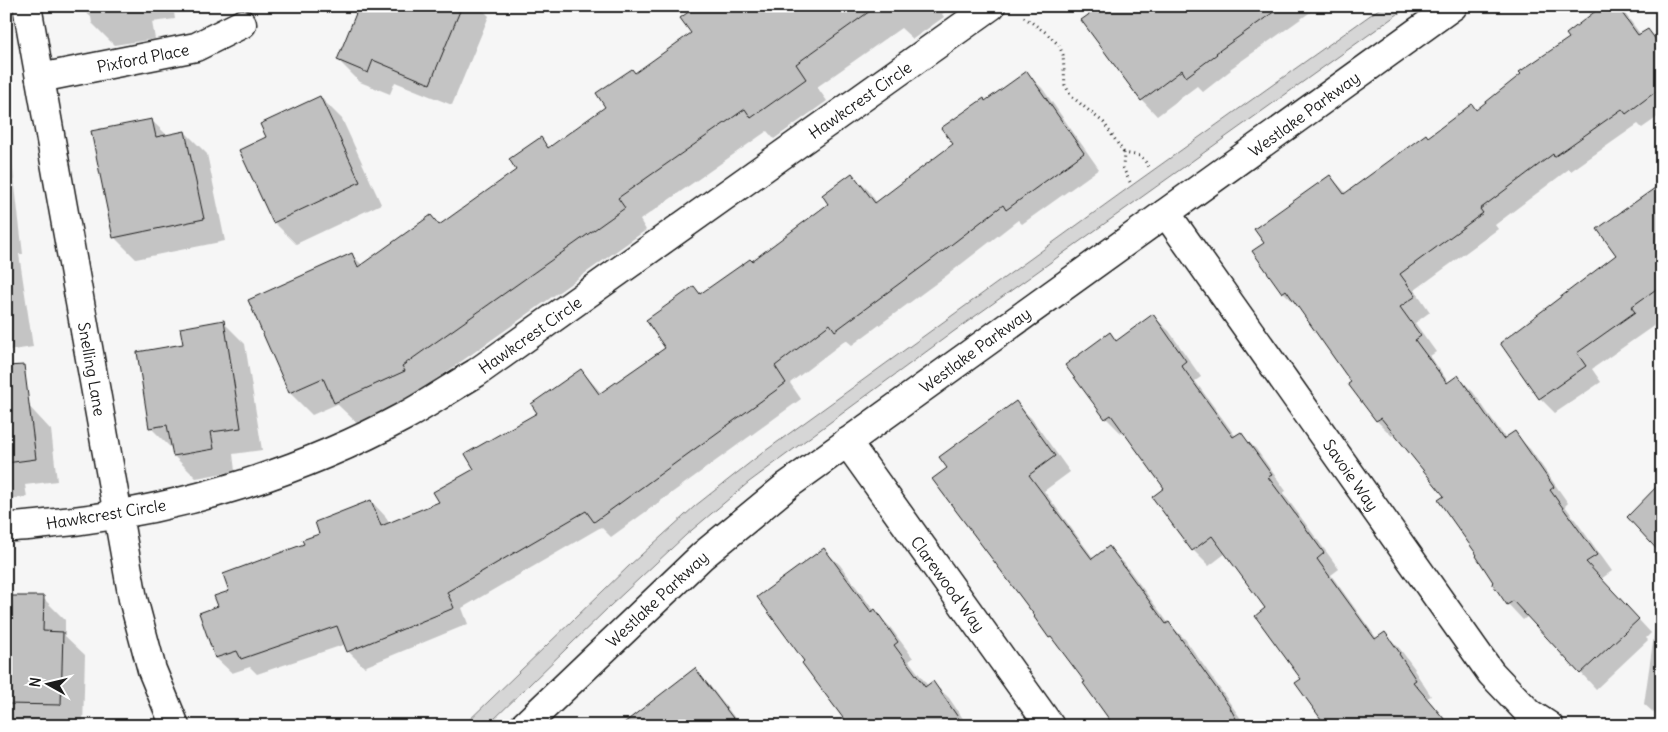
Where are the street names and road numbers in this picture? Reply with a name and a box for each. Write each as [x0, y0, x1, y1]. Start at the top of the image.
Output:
street label: Pixford Place [95, 39, 191, 77]
street label: Hawkcrest Circle [805, 57, 915, 143]
street label: Westlake Parkway [1245, 67, 1363, 161]
street label: Hawkcrest Circle [475, 292, 585, 378]
street label: Westlake Parkway [916, 303, 1034, 397]
street label: Snelling Lane [74, 320, 110, 418]
street label: Savoie Way [1319, 435, 1383, 515]
street label: Hawkcrest Circle [44, 495, 168, 533]
street label: Clarewood Way [906, 532, 990, 636]
street label: Westlake Parkway [602, 547, 712, 651]

